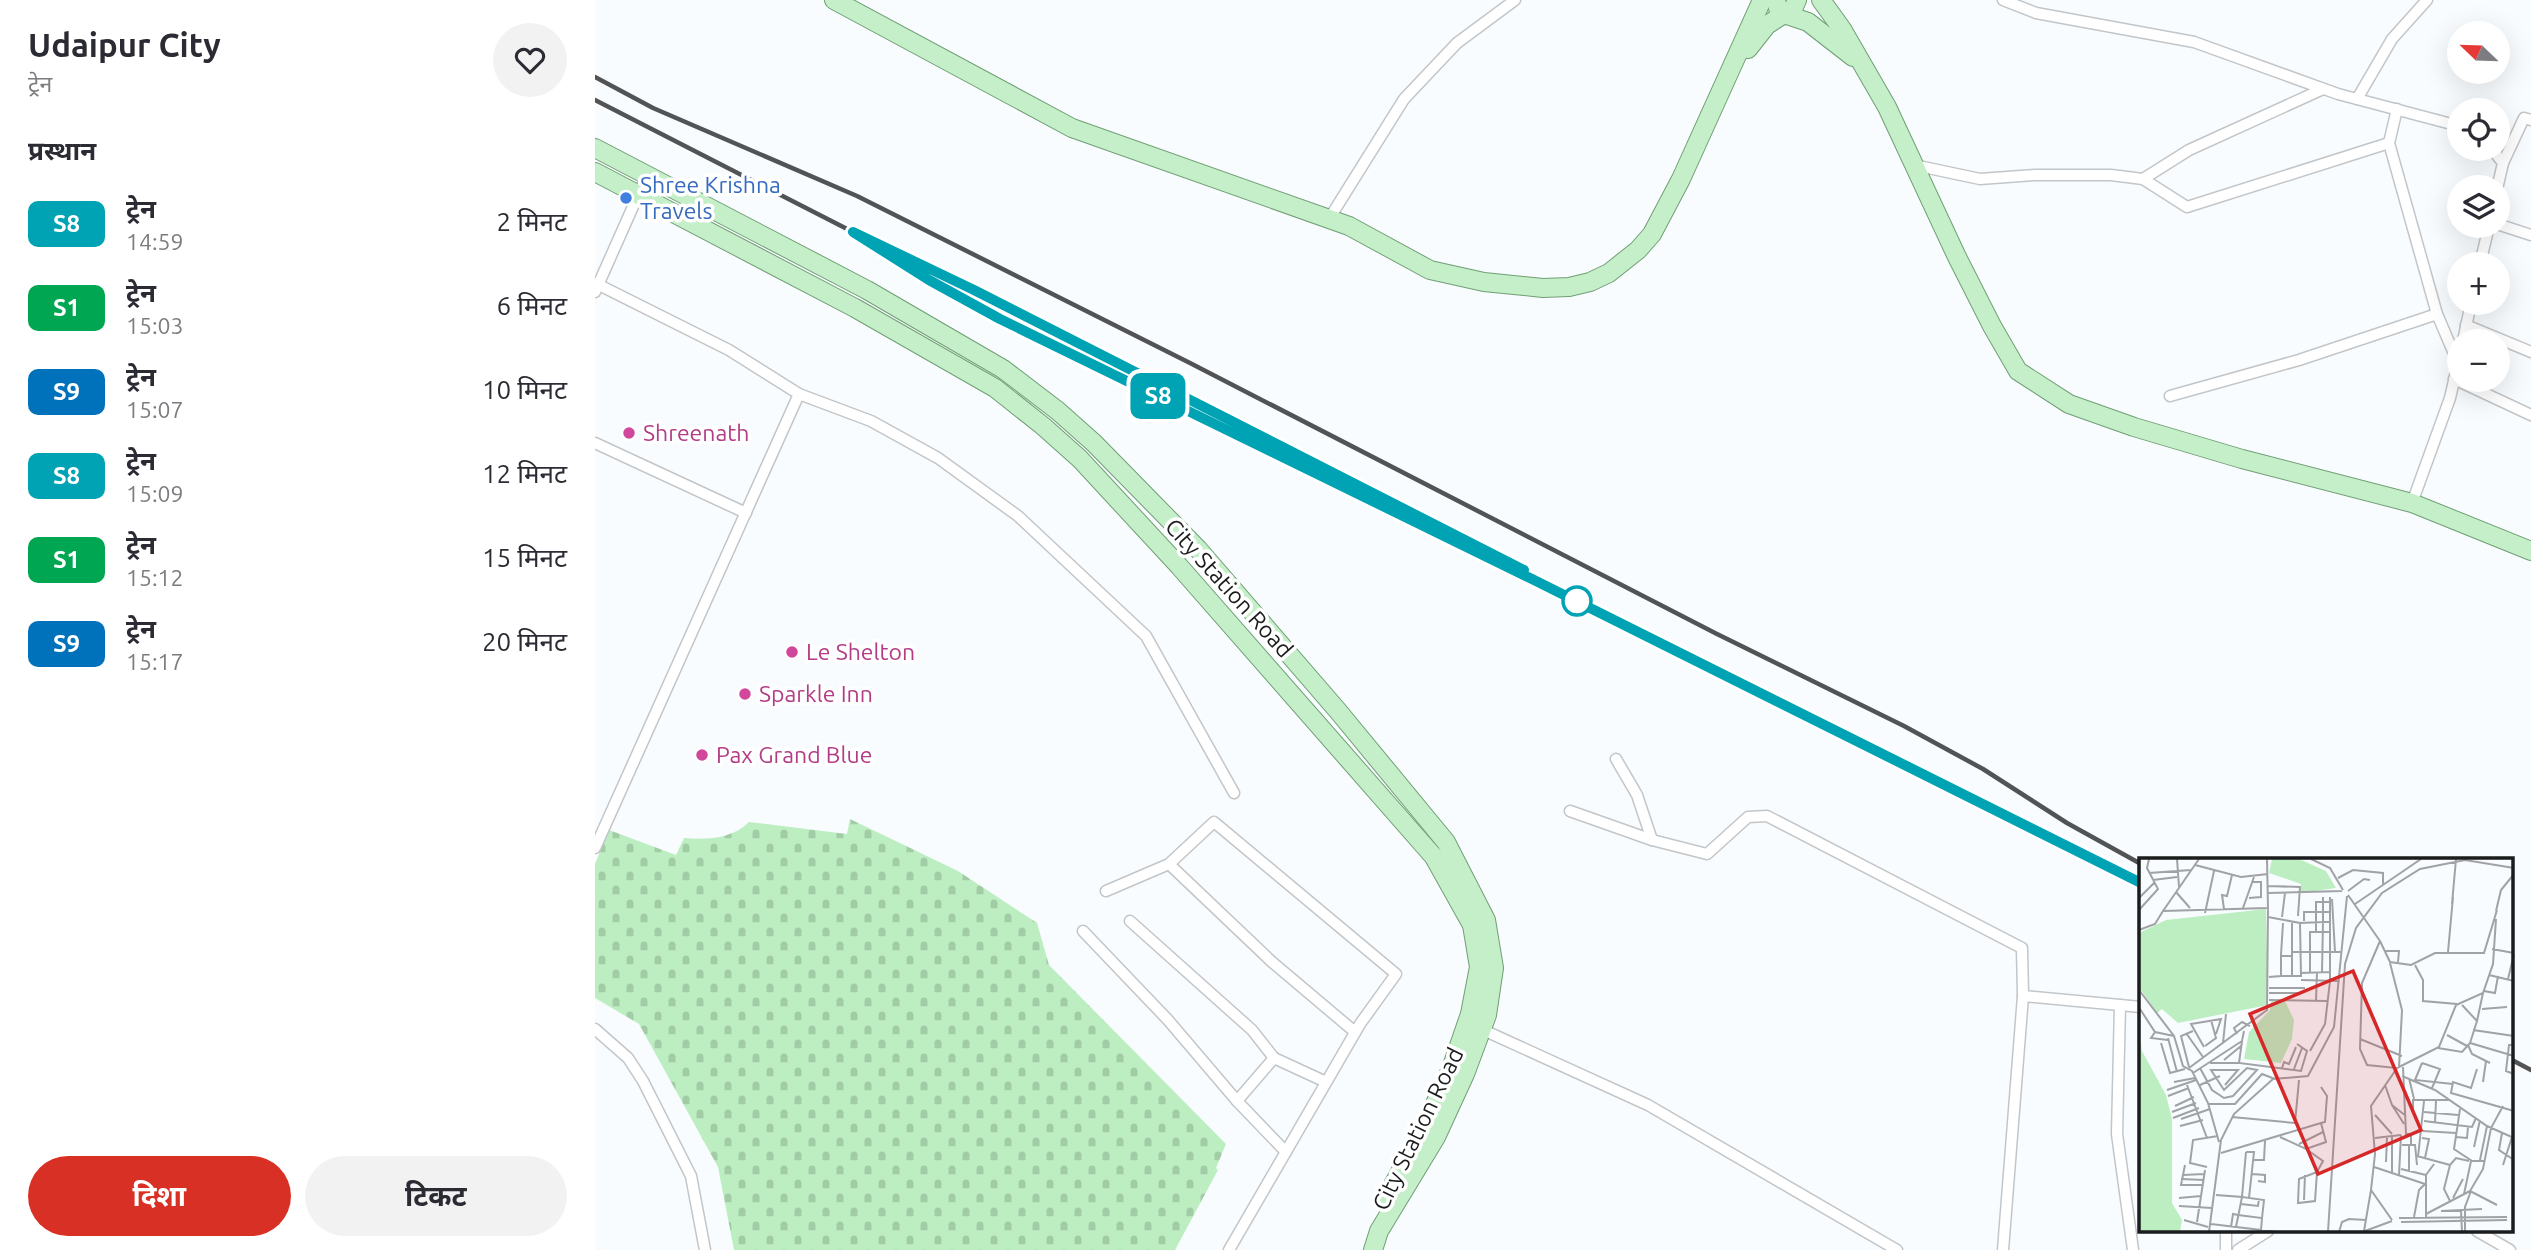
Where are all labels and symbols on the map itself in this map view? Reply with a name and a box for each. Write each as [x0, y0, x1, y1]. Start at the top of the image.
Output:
north arrow [2447, 21, 2509, 84]
place label: Shree Krishna Travels [640, 172, 781, 223]
marker: Shree Krishna Travels [618, 190, 634, 206]
line badge: S8 [1127, 373, 1189, 419]
place label: Shreenath [643, 420, 749, 445]
marker: Shreenath [621, 425, 637, 441]
street label: City Station Road [1161, 513, 1298, 662]
unlabelled marker [1562, 586, 1592, 616]
place label: Le Shelton [806, 639, 915, 664]
marker: Le Shelton [784, 644, 800, 660]
place label: Sparkle Inn [759, 681, 873, 706]
marker: Sparkle Inn [737, 686, 753, 702]
place label: Pax Grand Blue [716, 742, 872, 767]
marker: Pax Grand Blue [694, 747, 710, 763]
inset map [2139, 858, 2513, 1232]
street label: City Station Road [1367, 1044, 1468, 1214]

